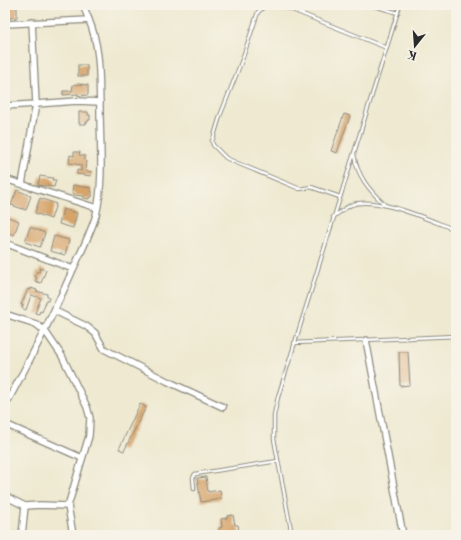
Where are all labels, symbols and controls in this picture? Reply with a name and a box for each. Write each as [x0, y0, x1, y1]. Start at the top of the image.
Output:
north arrow [395, 26, 435, 66]
text: K [405, 46, 419, 63]

